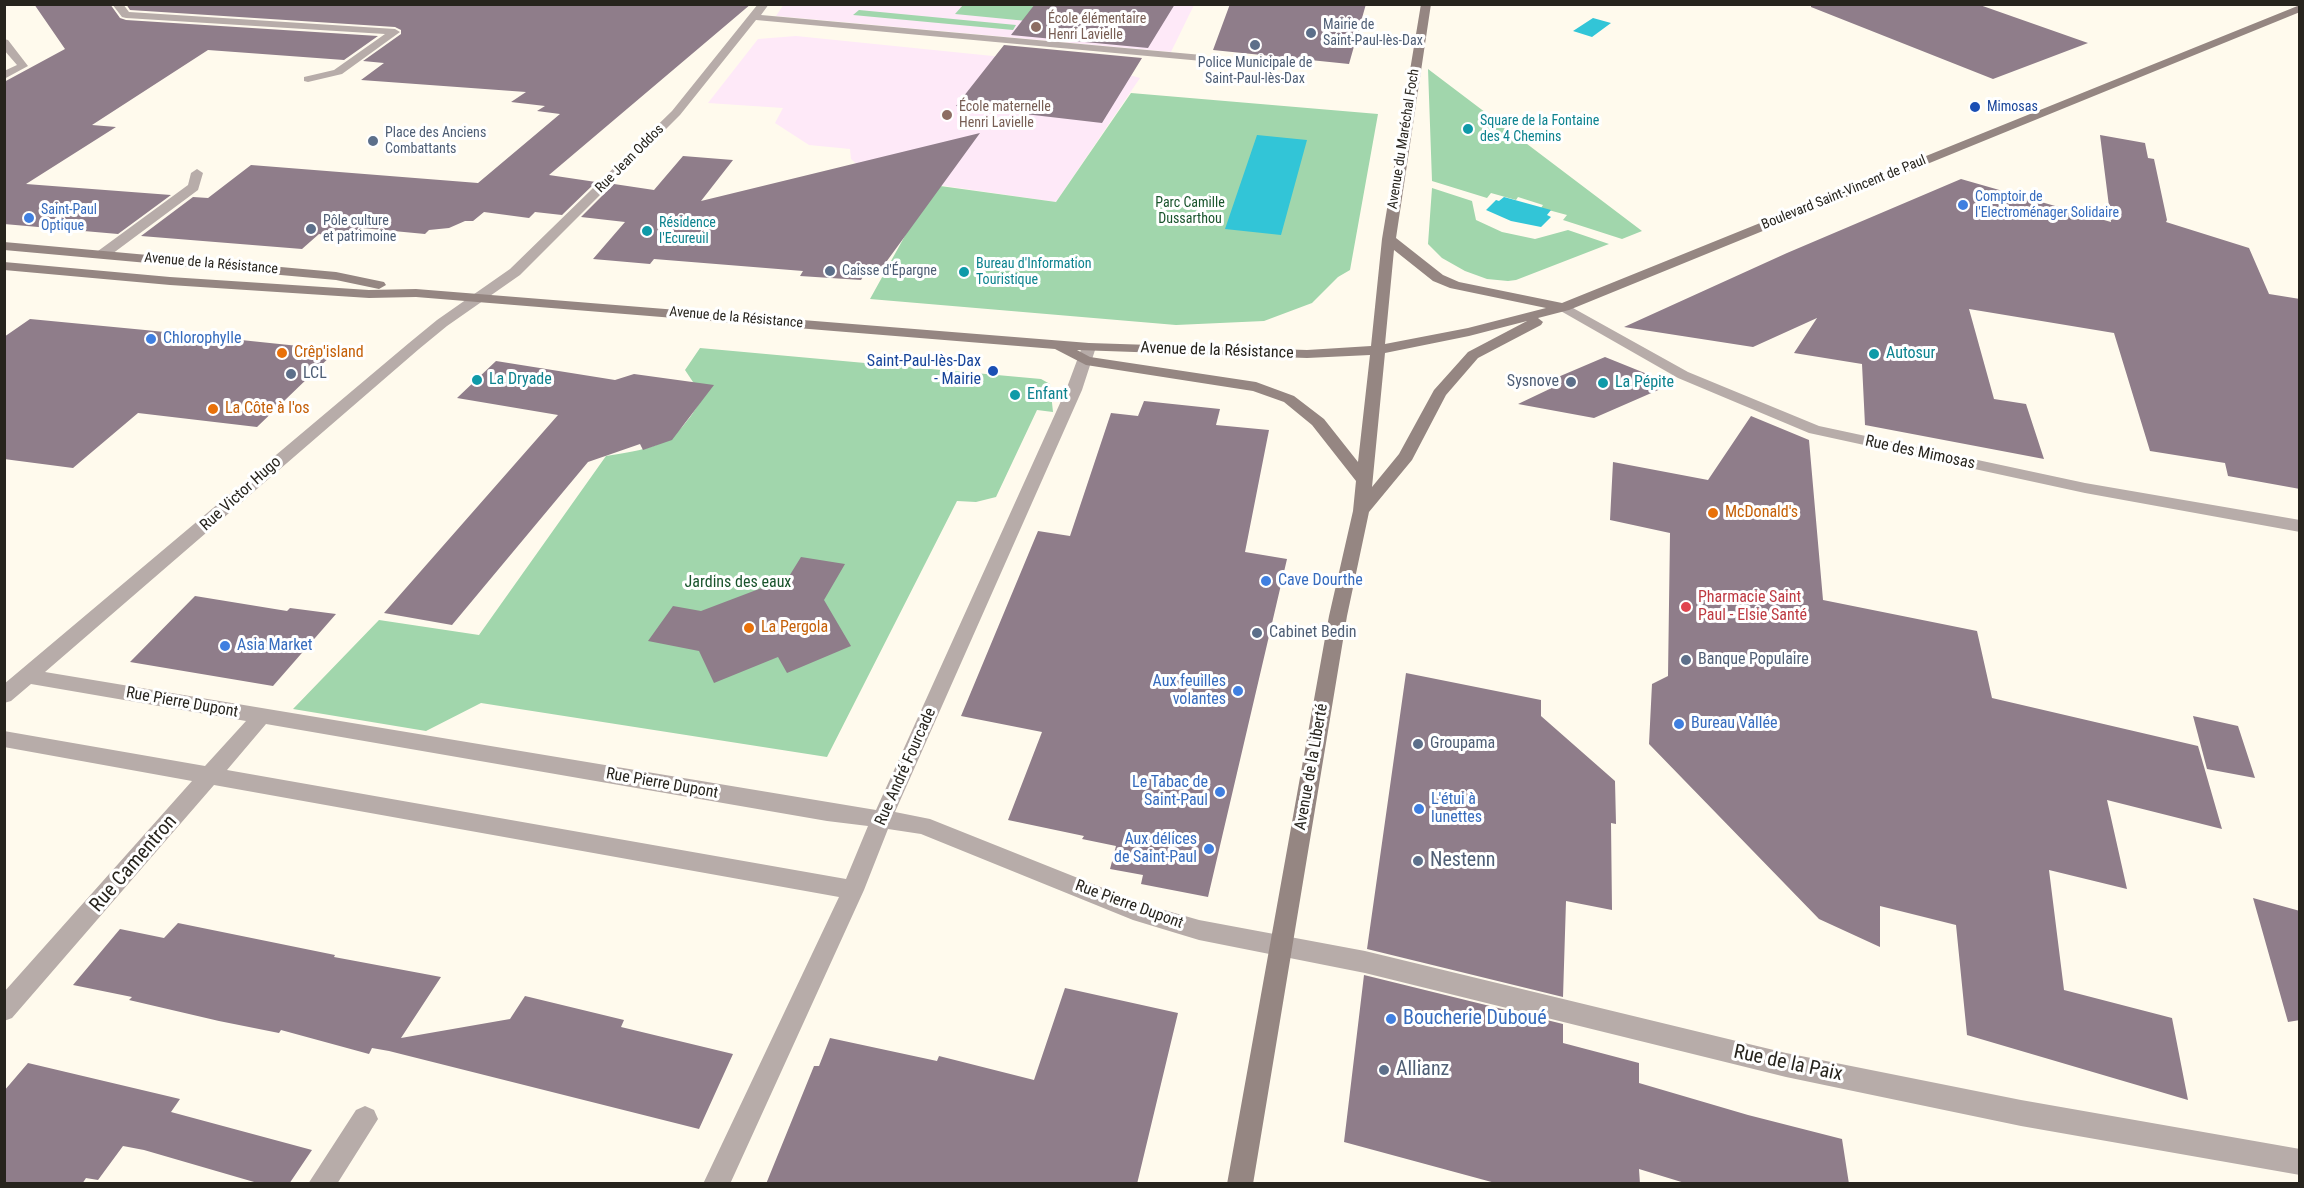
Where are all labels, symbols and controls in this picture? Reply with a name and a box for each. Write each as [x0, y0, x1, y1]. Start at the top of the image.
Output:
place label: École élémentaire Henri Lavielle [1048, 11, 1146, 44]
place label: Mairie de Saint-Paul-lès-Dax [1323, 17, 1423, 50]
marker: École élémentaire Henri Lavielle [1029, 20, 1043, 34]
marker: Mairie de Saint-Paul-lès-Dax [1304, 26, 1318, 40]
marker: Police Municipale de Saint-Paul-lès-Dax [1248, 38, 1262, 52]
place label: Police Municipale de Saint-Paul-lès-Dax [1198, 55, 1312, 88]
street label: Avenue du Maréchal Foch [1385, 68, 1423, 210]
place label: École maternelle Henri Lavielle [959, 99, 1051, 132]
place label: Mimosas [1987, 99, 2038, 115]
marker: Mimosas [1968, 100, 1982, 114]
marker: École maternelle Henri Lavielle [940, 108, 954, 122]
place label: Square de la Fontaine des 4 Chemins [1480, 113, 1599, 146]
street label: Rue Jean Oddos [592, 121, 668, 197]
marker: Square de la Fontaine des 4 Chemins [1461, 122, 1475, 136]
place label: Place des Anciens Combattants [385, 125, 486, 158]
marker: Place des Anciens Combattants [366, 134, 380, 148]
street label: Boulevard Saint-Vincent de Paul [1759, 152, 1929, 234]
place label: Comptoir de l'Electroménager Solidaire [1975, 189, 2119, 222]
park label: Parc Camille Dussarthou [1155, 195, 1225, 228]
marker: Comptoir de l'Electroménager Solidaire [1956, 198, 1970, 212]
place label: Saint-Paul Optique [41, 202, 97, 234]
marker: Saint-Paul Optique [22, 211, 36, 225]
place label: Pôle culture et patrimoine [323, 213, 396, 246]
place label: Résidence l'Ecureuil [659, 215, 716, 248]
marker: Pôle culture et patrimoine [304, 222, 318, 236]
marker: Résidence l'Ecureuil [640, 224, 654, 238]
street label: Avenue de la Résistance [144, 250, 278, 278]
place label: Bureau d'Information Touristique [976, 256, 1092, 288]
place label: Caisse d'Épargne [842, 263, 937, 279]
marker: Caisse d'Épargne [823, 264, 837, 278]
marker: Bureau d'Information Touristique [957, 265, 971, 279]
street label: Avenue de la Résistance [669, 304, 803, 332]
place label: Chlorophylle [163, 329, 241, 349]
marker: Chlorophylle [144, 332, 158, 346]
street label: Avenue de la Résistance [1140, 339, 1294, 363]
place label: Crêp'island [294, 343, 364, 363]
place label: Autosur [1886, 344, 1935, 364]
marker: Crêp'island [275, 346, 289, 360]
marker: Autosur [1867, 347, 1881, 361]
place label: Saint-Paul-lès-Dax - Mairie [867, 352, 981, 390]
place label: LCL [303, 364, 327, 384]
marker: Saint-Paul-lès-Dax - Mairie [986, 364, 1000, 378]
marker: LCL [284, 367, 298, 381]
place label: La Dryade [489, 370, 552, 390]
place label: Sysnove [1507, 372, 1559, 392]
marker: La Dryade [470, 373, 484, 387]
place label: La Pépite [1615, 373, 1674, 393]
marker: Sysnove [1564, 375, 1578, 389]
marker: La Pépite [1596, 376, 1610, 390]
place label: Enfant [1027, 385, 1068, 405]
marker: Enfant [1008, 388, 1022, 402]
place label: La Côte à l'os [225, 399, 310, 419]
marker: La Côte à l'os [206, 402, 220, 416]
street label: Rue des Mimosas [1863, 432, 1977, 474]
street label: Rue Victor Hugo [197, 453, 285, 535]
place label: McDonald's [1725, 503, 1798, 523]
marker: McDonald's [1706, 506, 1720, 520]
place label: Cave Dourthe [1278, 571, 1363, 591]
park label: Jardins des eaux [685, 573, 791, 593]
marker: Cave Dourthe [1259, 574, 1273, 588]
place label: Pharmacie Saint Paul - Elsie Santé [1698, 588, 1807, 626]
marker: Pharmacie Saint Paul - Elsie Santé [1679, 600, 1693, 614]
place label: La Pergola [761, 618, 828, 638]
marker: La Pergola [742, 621, 756, 635]
place label: Cabinet Bedin [1269, 623, 1357, 643]
marker: Cabinet Bedin [1250, 626, 1264, 640]
place label: Asia Market [237, 636, 312, 656]
marker: Asia Market [218, 639, 232, 653]
place label: Banque Populaire [1698, 650, 1809, 670]
marker: Banque Populaire [1679, 653, 1693, 667]
place label: Aux feuilles volantes [1153, 672, 1226, 710]
street label: Rue Pierre Dupont [124, 684, 240, 722]
marker: Aux feuilles volantes [1231, 684, 1245, 698]
street label: Avenue de la Liberté [1291, 702, 1333, 832]
street label: Rue André Fourcade [871, 705, 941, 829]
place label: Bureau Vallée [1691, 714, 1777, 734]
marker: Bureau Vallée [1672, 717, 1686, 731]
place label: Groupama [1430, 734, 1495, 754]
marker: Groupama [1411, 737, 1425, 751]
street label: Rue Pierre Dupont [604, 765, 720, 803]
place label: Le Tabac de Saint-Paul [1132, 773, 1208, 811]
marker: Le Tabac de Saint-Paul [1213, 785, 1227, 799]
place label: L'étui à lunettes [1431, 790, 1482, 828]
marker: L'étui à lunettes [1412, 802, 1426, 816]
street label: Rue Camentron [85, 811, 183, 917]
place label: Aux délices de Saint-Paul [1114, 830, 1197, 868]
marker: Aux délices de Saint-Paul [1202, 842, 1216, 856]
place label: Nestenn [1430, 849, 1496, 873]
marker: Nestenn [1411, 854, 1425, 868]
street label: Rue Pierre Dupont [1072, 877, 1186, 933]
place label: Boucherie Duboué [1403, 1007, 1547, 1031]
marker: Boucherie Duboué [1384, 1012, 1398, 1026]
street label: Rue de la Paix [1731, 1041, 1845, 1087]
place label: Allianz [1396, 1058, 1449, 1082]
marker: Allianz [1377, 1063, 1391, 1077]

